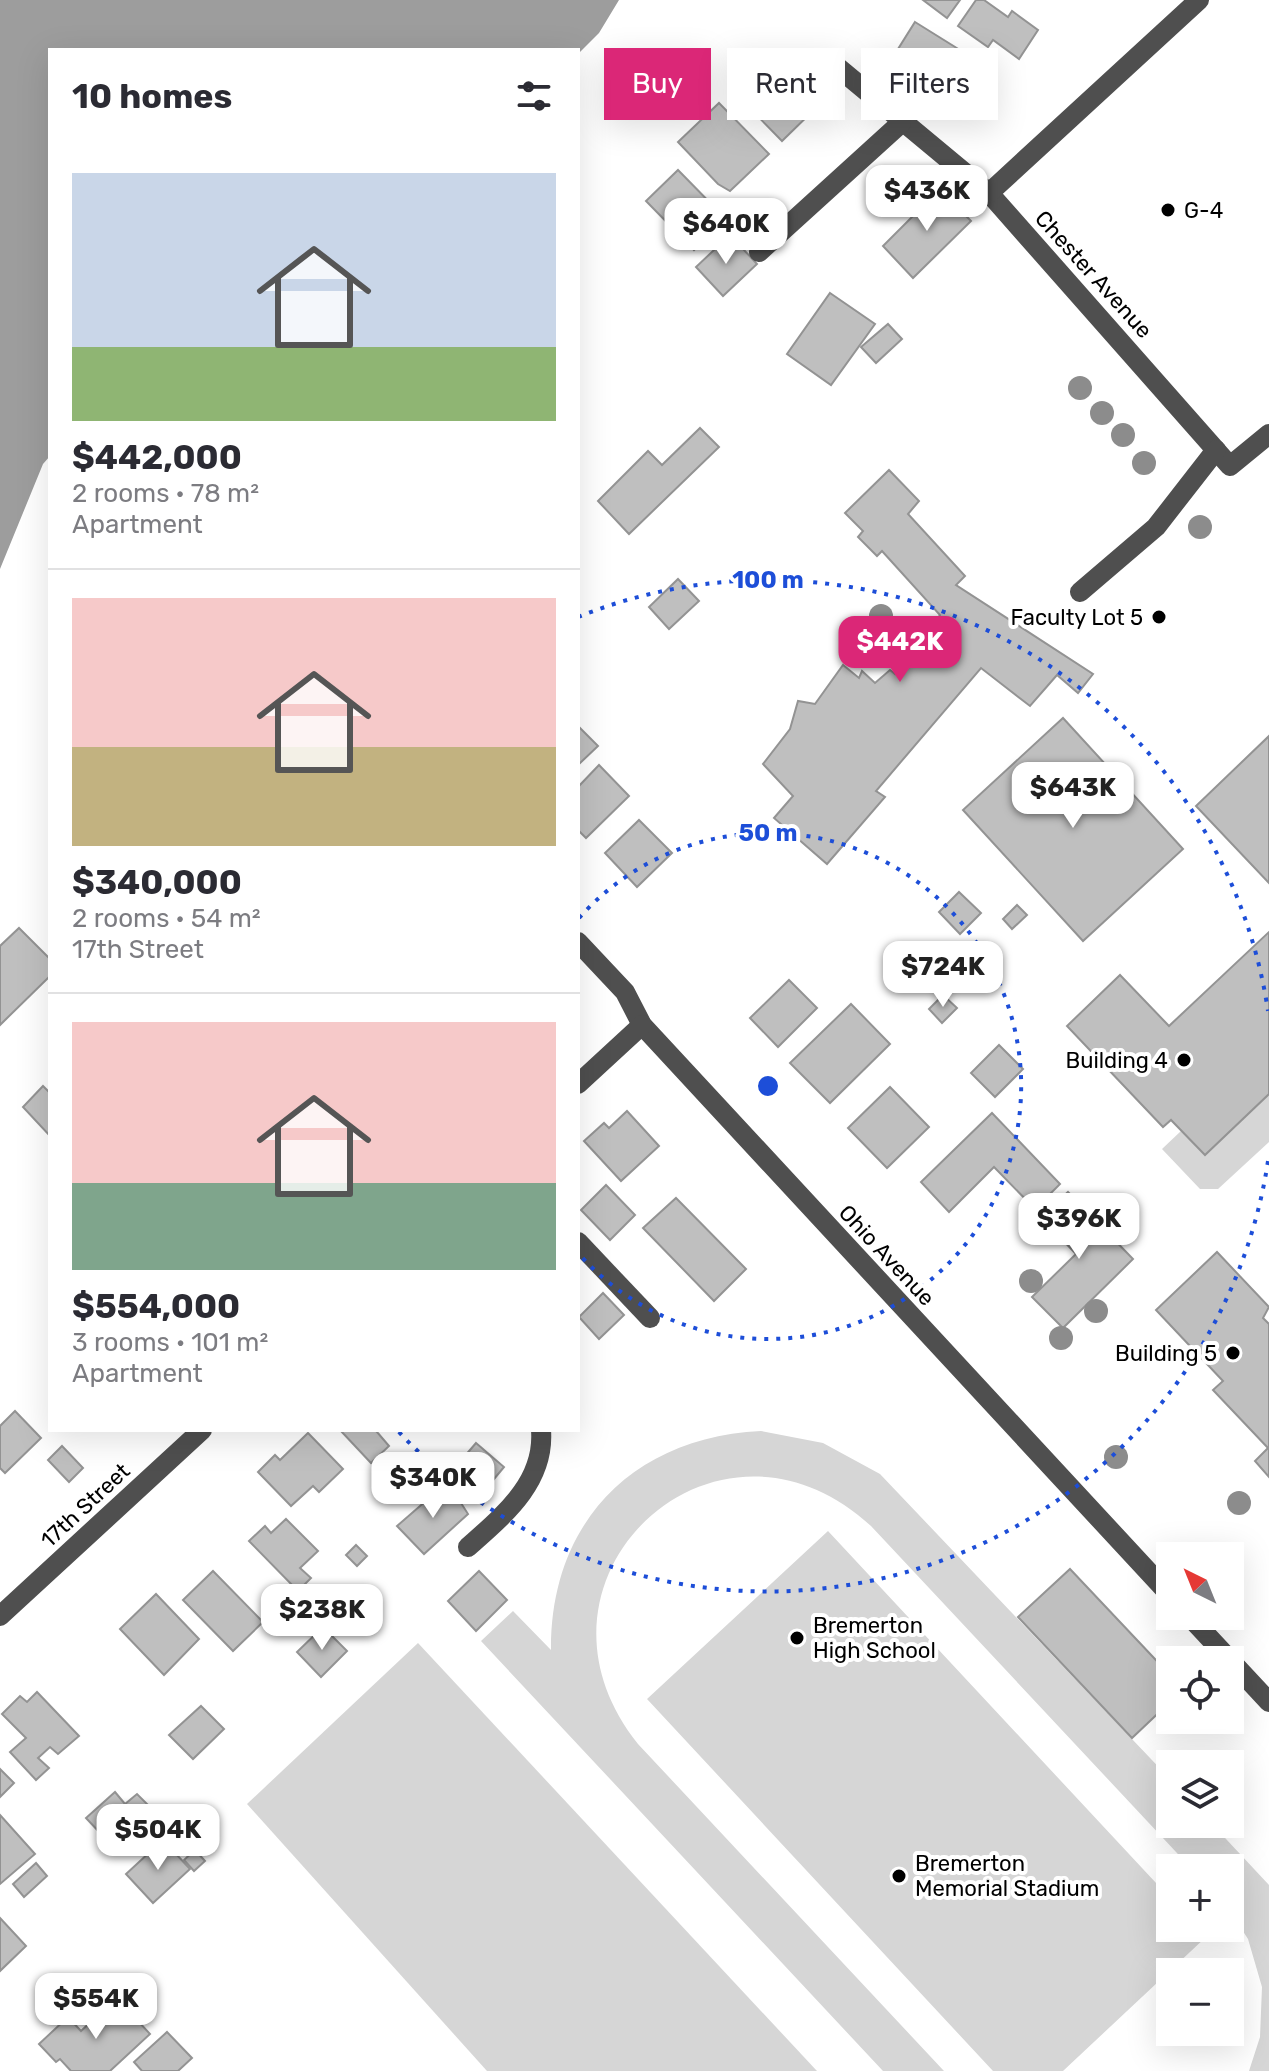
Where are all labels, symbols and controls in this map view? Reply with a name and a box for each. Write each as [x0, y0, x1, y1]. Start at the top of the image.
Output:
chip: Buy [604, 48, 711, 120]
chip: Rent [727, 48, 845, 120]
chip: Filters [861, 48, 998, 120]
icon: filters [512, 74, 556, 118]
text: 10 homes [72, 76, 232, 117]
pin: $436K [871, 165, 983, 233]
text: $436K [884, 175, 970, 206]
place label: G-4 [1184, 197, 1223, 224]
pin: $640K [670, 198, 782, 266]
marker: G-4 [1159, 201, 1177, 219]
street label: Chester Avenue [1029, 205, 1158, 344]
text: $640K [683, 208, 769, 239]
icon: home [242, 225, 386, 369]
text: $442,000 [72, 437, 242, 478]
text: 2 rooms · 78 m² [72, 478, 259, 509]
text: Apartment [72, 509, 203, 540]
text: 100 m [732, 566, 804, 594]
place label: Faculty Lot 5 [1011, 604, 1143, 631]
marker: Faculty Lot 5 [1150, 608, 1168, 626]
pin: $442K [844, 616, 956, 684]
text: $442K [856, 626, 944, 657]
icon: home [242, 650, 386, 794]
pin: $643K [1017, 762, 1129, 830]
text: $643K [1030, 772, 1116, 803]
text: 50 m [739, 819, 797, 847]
text: $340,000 [72, 862, 242, 903]
text: 2 rooms · 54 m² [72, 903, 261, 934]
text: 17th Street [72, 934, 204, 965]
pin: $724K [887, 941, 999, 1009]
text: $724K [901, 951, 985, 982]
place label: Building 4 [1065, 1047, 1168, 1074]
marker: Building 4 [1175, 1051, 1193, 1069]
centre of rings [754, 1072, 782, 1100]
icon: home [242, 1074, 386, 1218]
pin: $396K [1023, 1193, 1135, 1261]
street label: Ohio Avenue [833, 1199, 940, 1311]
text: $396K [1036, 1203, 1122, 1234]
text: $554,000 [72, 1286, 240, 1327]
text: 3 rooms · 101 m² [72, 1327, 268, 1358]
place label: Building 5 [1115, 1340, 1217, 1367]
marker: Building 5 [1224, 1344, 1242, 1362]
text: Apartment [72, 1358, 203, 1389]
pin: $340K [377, 1452, 489, 1520]
street label: 17th Street [35, 1457, 136, 1553]
text: $340K [389, 1462, 477, 1493]
north arrow [1156, 1542, 1244, 1630]
map controls [1156, 1542, 1244, 2046]
pin: $238K [266, 1584, 378, 1652]
text: $238K [279, 1594, 365, 1625]
place label: Bremerton High School [813, 1612, 936, 1664]
marker: Bremerton High School [788, 1629, 806, 1647]
button: locate [1156, 1646, 1244, 1734]
button: layers [1156, 1750, 1244, 1838]
pin: $504K [102, 1804, 214, 1872]
text: $504K [115, 1814, 201, 1845]
place label: Bremerton Memorial Stadium [915, 1850, 1099, 1902]
button: + [1156, 1854, 1244, 1942]
marker: Bremerton Memorial Stadium [890, 1867, 908, 1885]
button: − [1156, 1958, 1244, 2046]
pin: $554K [40, 1973, 152, 2041]
text: $554K [53, 1983, 139, 2014]

